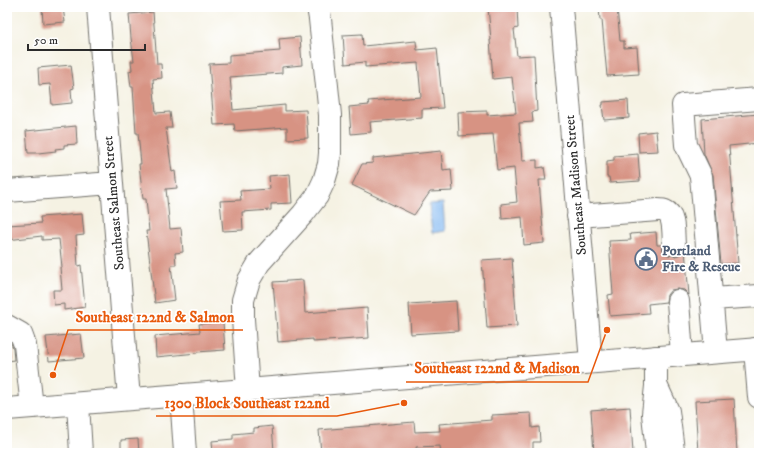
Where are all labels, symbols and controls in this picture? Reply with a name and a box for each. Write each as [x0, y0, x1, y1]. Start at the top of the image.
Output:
scale bar [28, 26, 145, 52]
text: 50 m [34, 33, 58, 48]
street label: Southeast Madison Street [561, 114, 591, 256]
street label: Southeast Salmon Street [99, 135, 129, 271]
place label: Portland Fire & Rescue [662, 242, 740, 276]
public building icon: Portland Fire & Rescue [633, 246, 659, 272]
callout: Southeast 122nd & Salmon [68, 303, 243, 330]
text: Southeast 122nd & Salmon [75, 308, 235, 327]
callout: Southeast 122nd & Madison [406, 355, 588, 382]
text: Southeast 122nd & Madison [414, 359, 580, 378]
callout: 1300 Block Southeast 122nd [156, 389, 337, 416]
text: 1300 Block Southeast 122nd [165, 394, 330, 413]

